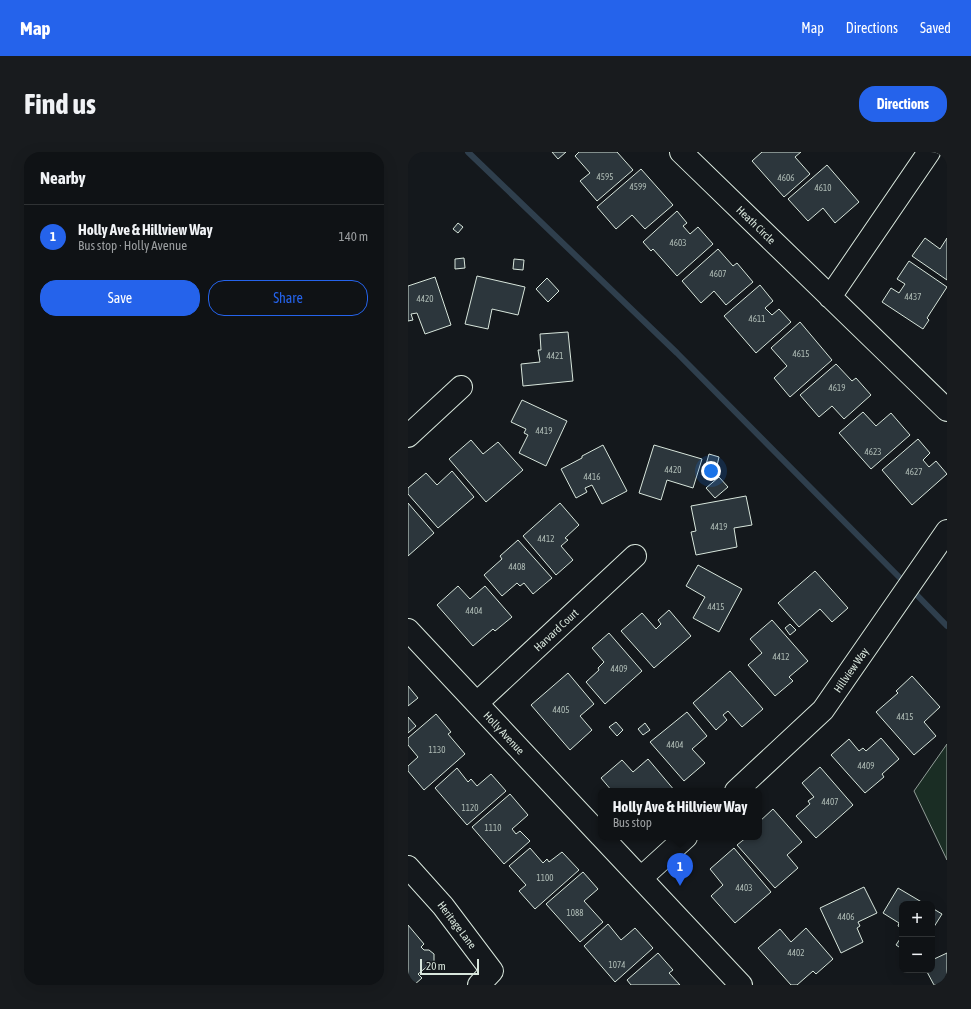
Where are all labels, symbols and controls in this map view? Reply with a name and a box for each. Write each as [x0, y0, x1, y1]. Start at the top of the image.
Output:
text: Map [20, 17, 51, 39]
text: Map [801, 20, 824, 36]
text: Directions [846, 20, 898, 36]
text: Saved [920, 20, 951, 36]
button: Directions [859, 86, 947, 122]
text: Find us [24, 88, 96, 120]
text: Nearby [40, 168, 86, 188]
house number: 4595 [597, 172, 613, 182]
house number: 4606 [778, 173, 794, 183]
house number: 4599 [630, 182, 646, 192]
house number: 4610 [815, 183, 831, 193]
street label: Heath Circle [734, 204, 778, 246]
text: Holly Ave & Hillview Way [78, 221, 213, 238]
text: 1 [50, 229, 56, 244]
text: 140 m [339, 229, 368, 244]
text: Bus stop · Holly Avenue [78, 238, 187, 253]
house number: 4603 [670, 238, 686, 248]
house number: 4607 [710, 269, 726, 279]
button: Save [40, 280, 200, 316]
button: Share [208, 280, 368, 316]
house number: 4437 [905, 292, 921, 302]
house number: 4420 [417, 294, 433, 304]
house number: 4611 [749, 314, 765, 324]
house number: 4615 [793, 349, 809, 359]
house number: 4421 [547, 351, 563, 361]
house number: 4619 [829, 383, 845, 393]
house number: 4419 [536, 426, 552, 436]
house number: 4623 [865, 447, 881, 457]
your location [701, 461, 721, 481]
house number: 4420 [665, 465, 681, 475]
house number: 4627 [906, 467, 922, 477]
house number: 4416 [584, 472, 600, 482]
house number: 4419 [711, 522, 727, 532]
house number: 4412 [538, 534, 554, 544]
house number: 4408 [509, 562, 525, 572]
house number: 4415 [708, 602, 724, 612]
house number: 4404 [466, 606, 482, 616]
street label: Harvard Court [531, 607, 581, 653]
street label: Hillview Way [831, 645, 871, 695]
house number: 4412 [773, 652, 789, 662]
house number: 4409 [611, 664, 627, 674]
house number: 4405 [553, 705, 569, 715]
street label: Holly Avenue [481, 709, 527, 757]
house number: 4415 [897, 712, 913, 722]
house number: 4404 [667, 740, 683, 750]
house number: 1130 [429, 745, 445, 755]
house number: 4409 [858, 761, 874, 771]
popup [598, 788, 762, 840]
house number: 4407 [822, 797, 838, 807]
text: Holly Ave & Hillview Way [613, 798, 747, 815]
house number: 1120 [462, 803, 478, 813]
text: Bus stop [613, 815, 652, 830]
house number: 1110 [485, 823, 501, 833]
pin: 1 [667, 853, 693, 886]
house number: 1100 [537, 873, 553, 883]
house number: 4403 [736, 883, 752, 893]
street label: Heritage Lane [435, 899, 479, 951]
map controls [899, 901, 935, 973]
button: + [899, 901, 935, 937]
house number: 1088 [567, 908, 583, 918]
house number: 4406 [838, 912, 854, 922]
button: − [899, 937, 935, 973]
house number: 4402 [788, 948, 804, 958]
scale bar [420, 957, 479, 976]
text: 20 m [426, 960, 446, 972]
house number: 1074 [609, 960, 625, 970]

